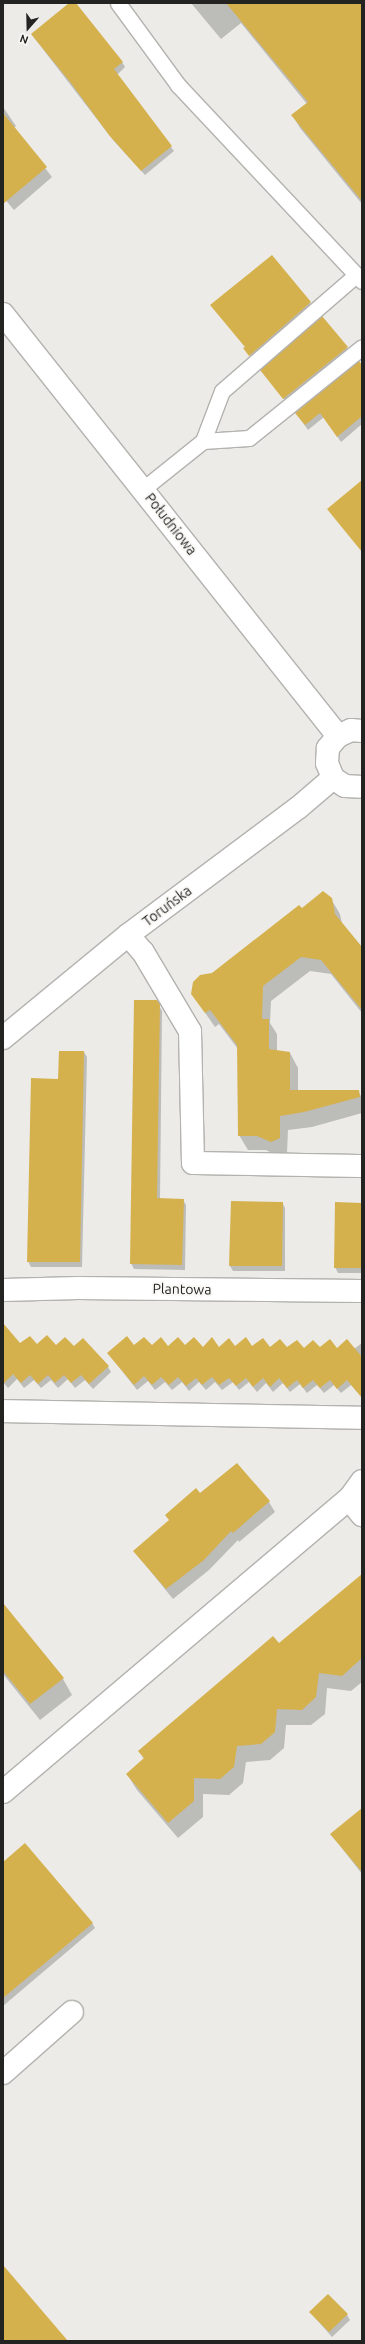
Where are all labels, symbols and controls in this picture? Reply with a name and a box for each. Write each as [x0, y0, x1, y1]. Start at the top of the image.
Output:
north arrow [8, 8, 48, 48]
text: N [18, 32, 30, 46]
street label: Południowa [142, 490, 200, 558]
street label: Toruńska [139, 882, 195, 930]
street label: Plantowa [152, 1280, 212, 1298]

